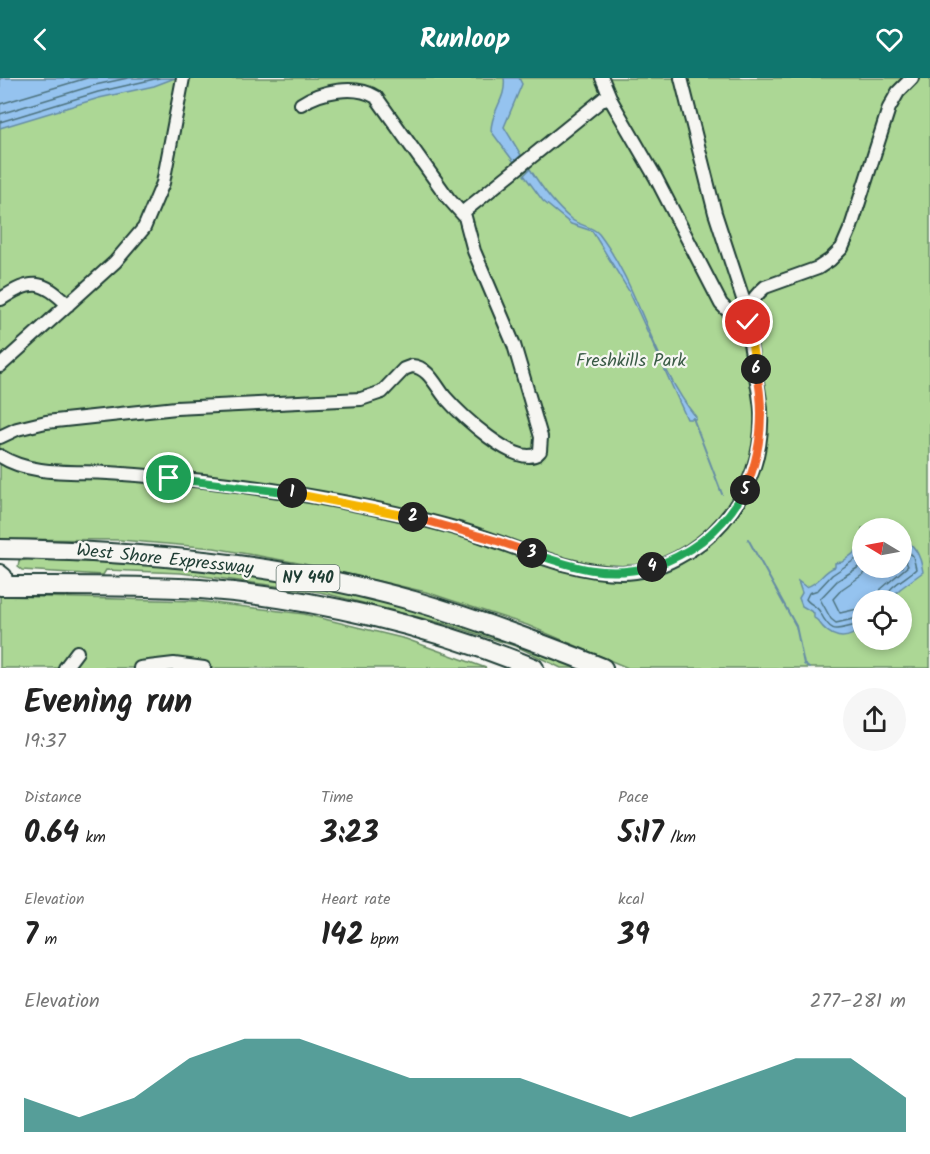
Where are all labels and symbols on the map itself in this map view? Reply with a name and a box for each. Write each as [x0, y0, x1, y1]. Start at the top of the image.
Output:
pin [722, 296, 773, 347]
park label: Freshkills Park [576, 347, 686, 376]
pin: 6 [741, 354, 771, 384]
pin [143, 452, 194, 503]
pin: 5 [730, 475, 760, 505]
pin: 1 [277, 478, 307, 508]
pin: 2 [398, 502, 428, 532]
north arrow [852, 518, 912, 578]
street label: West Shore Expressway [75, 536, 256, 584]
pin: 3 [517, 538, 547, 568]
pin: 4 [637, 552, 667, 582]
road number: NY 440 [276, 565, 340, 591]

